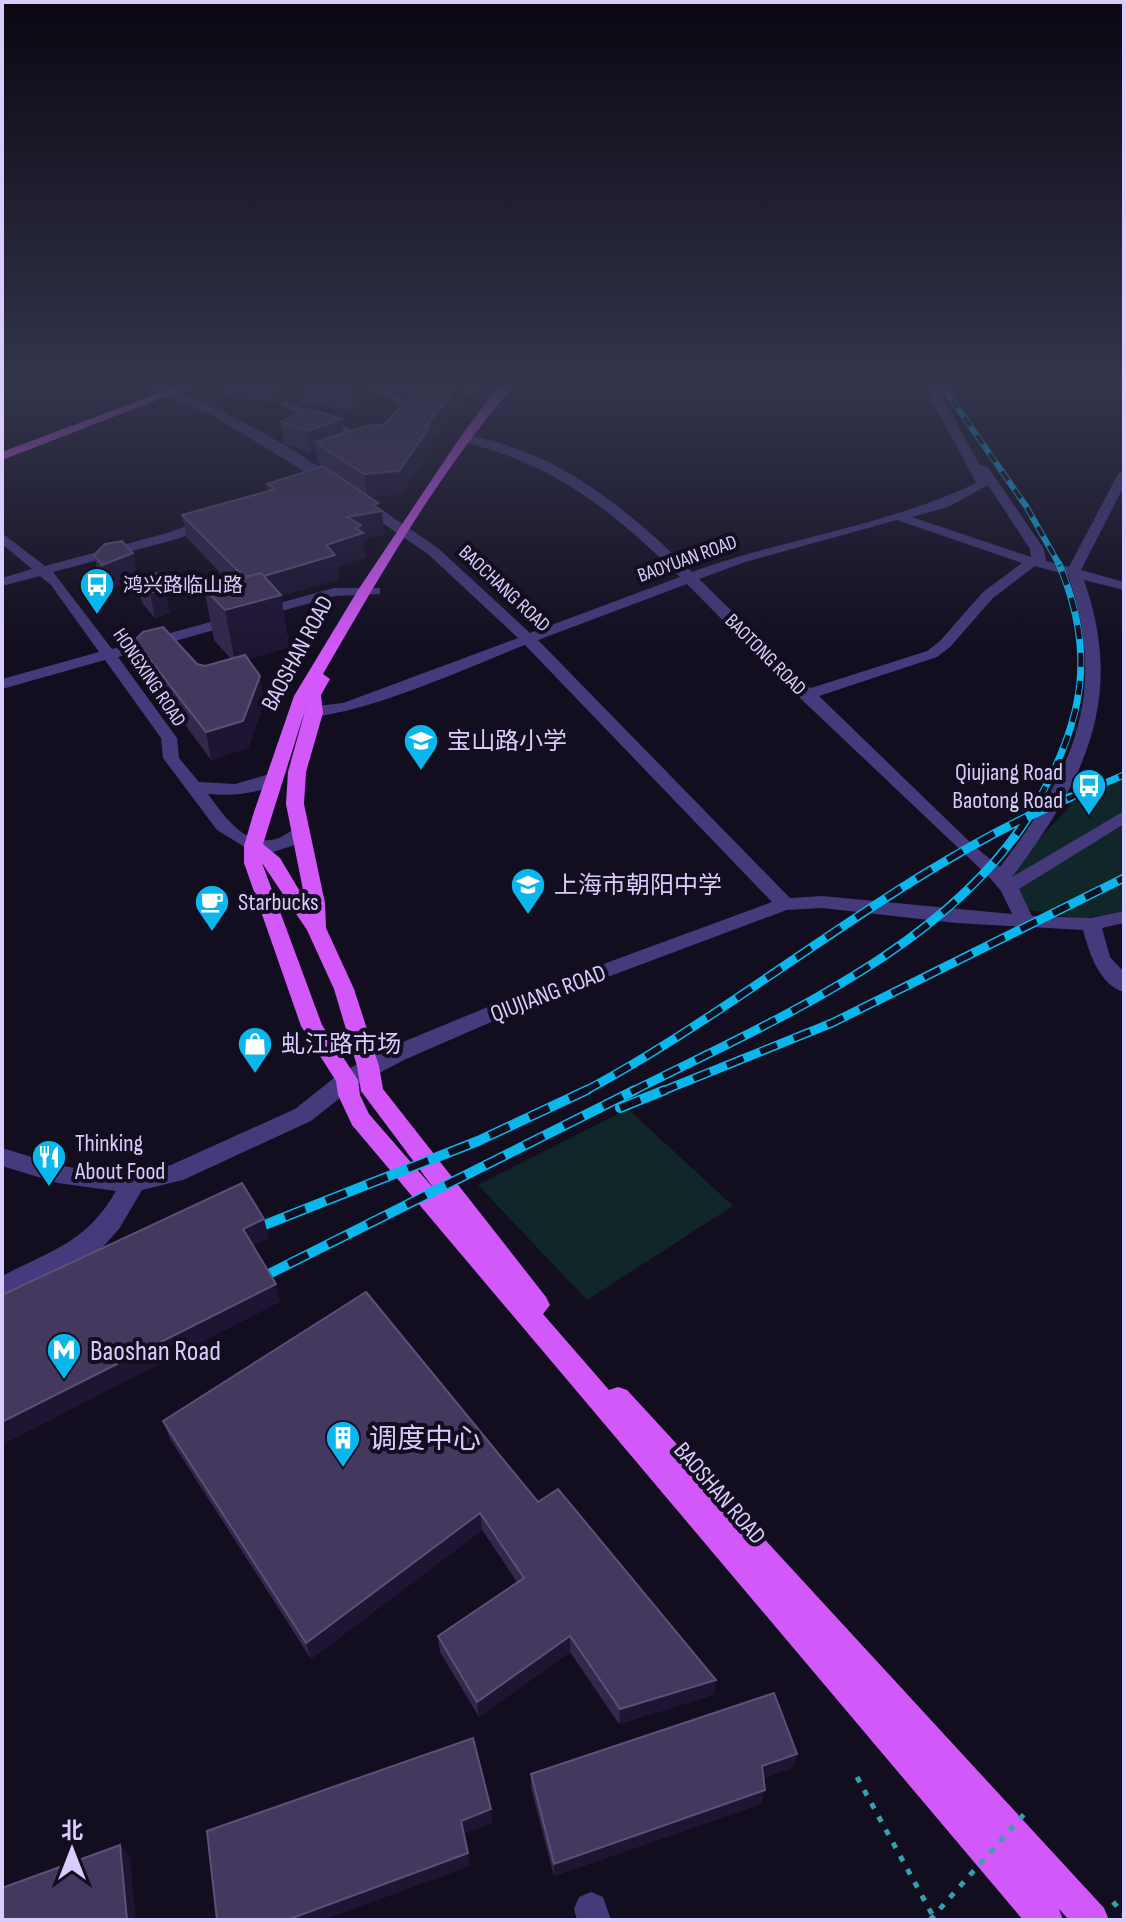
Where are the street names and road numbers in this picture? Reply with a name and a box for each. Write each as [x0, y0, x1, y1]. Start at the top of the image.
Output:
street label: BAOYUAN ROAD [634, 530, 740, 588]
street label: BAOCHANG ROAD [454, 540, 555, 637]
street label: BAOSHAN ROAD [255, 591, 340, 716]
street label: BAOTONG ROAD [720, 609, 811, 700]
street label: HONGXING ROAD [108, 624, 191, 731]
street label: QIUJIANG ROAD [486, 958, 610, 1029]
street label: BAOSHAN ROAD [667, 1436, 772, 1550]

